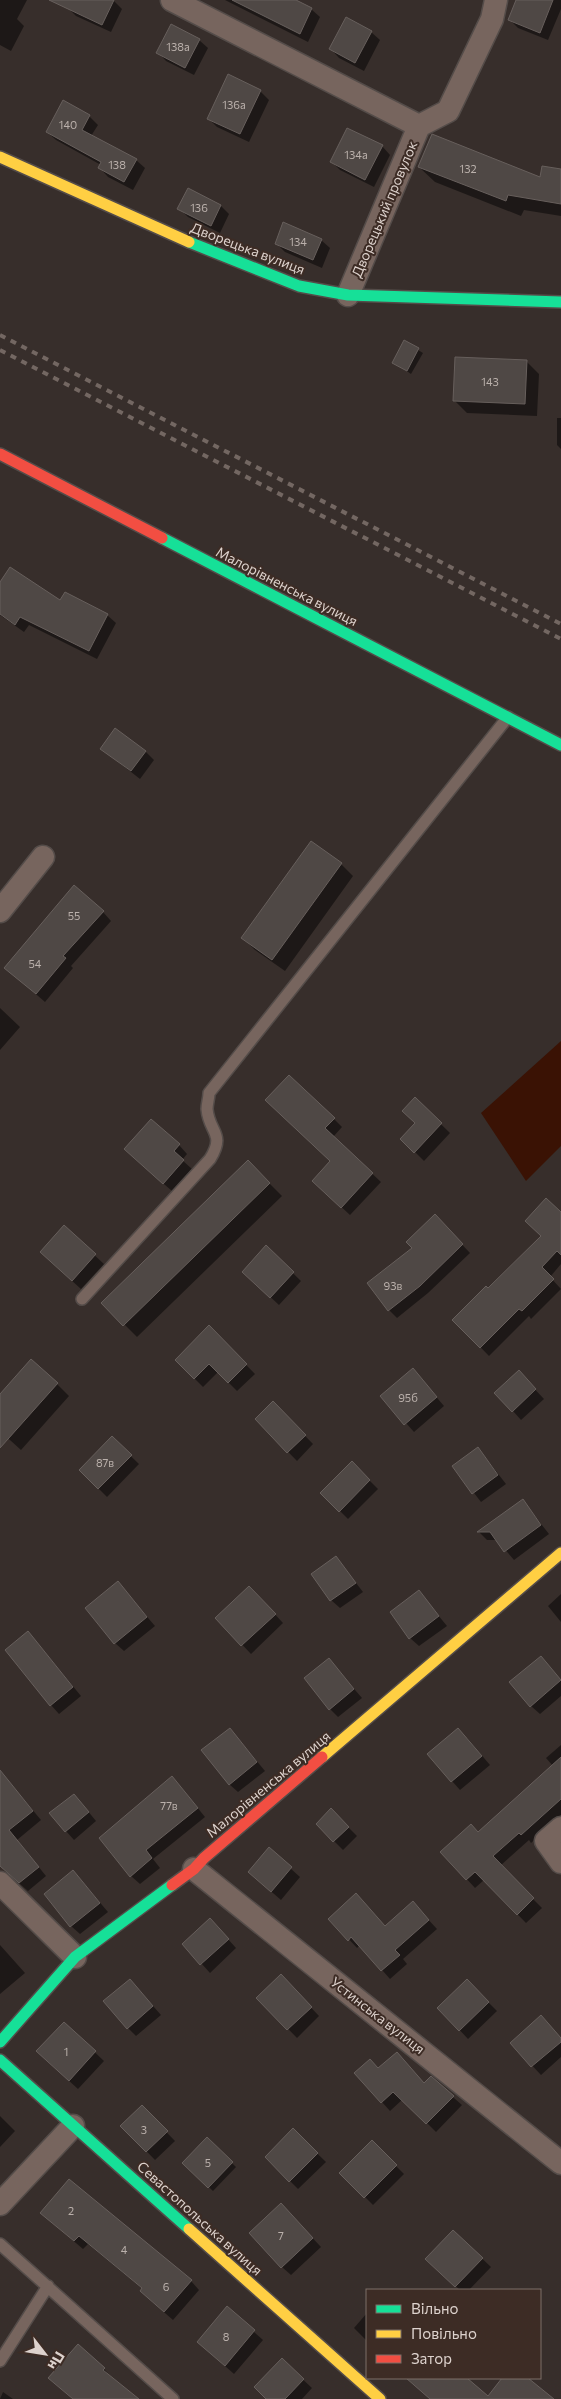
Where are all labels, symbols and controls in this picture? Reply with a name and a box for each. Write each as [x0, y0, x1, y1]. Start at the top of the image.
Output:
house number: 138а [166, 40, 190, 53]
house number: 136а [222, 98, 246, 111]
house number: 140 [59, 118, 77, 131]
street label: Дворецький провулок [348, 138, 421, 280]
house number: 134а [344, 148, 368, 161]
house number: 138 [108, 158, 126, 171]
house number: 132 [459, 162, 477, 175]
house number: 136 [190, 201, 208, 214]
street label: Дворецька вулиця [189, 218, 307, 278]
house number: 134 [289, 235, 307, 248]
house number: 143 [481, 375, 499, 388]
street label: Малорівненська вулиця [213, 543, 361, 629]
house number: 55 [68, 909, 80, 922]
house number: 54 [29, 957, 42, 970]
house number: 93в [384, 1279, 403, 1292]
house number: 95б [398, 1391, 418, 1404]
house number: 87в [96, 1456, 114, 1469]
street label: Малорівненська вулиця [202, 1727, 334, 1841]
house number: 77в [160, 1799, 178, 1812]
street label: Устинська вулиця [327, 1973, 429, 2057]
house number: 1 [64, 2045, 68, 2058]
house number: 3 [141, 2123, 147, 2136]
house number: 5 [205, 2156, 211, 2169]
street label: Севастопольська вулиця [134, 2157, 266, 2279]
house number: 2 [68, 2204, 74, 2217]
house number: 7 [278, 2229, 284, 2242]
house number: 4 [121, 2243, 128, 2256]
house number: 6 [163, 2280, 170, 2293]
legend [366, 2289, 541, 2379]
text: Вільно [411, 2299, 458, 2317]
text: Повільно [411, 2324, 477, 2342]
north arrow [20, 2329, 70, 2379]
house number: 8 [223, 2330, 230, 2343]
text: Пн [45, 2349, 69, 2373]
text: Затор [411, 2349, 452, 2367]

